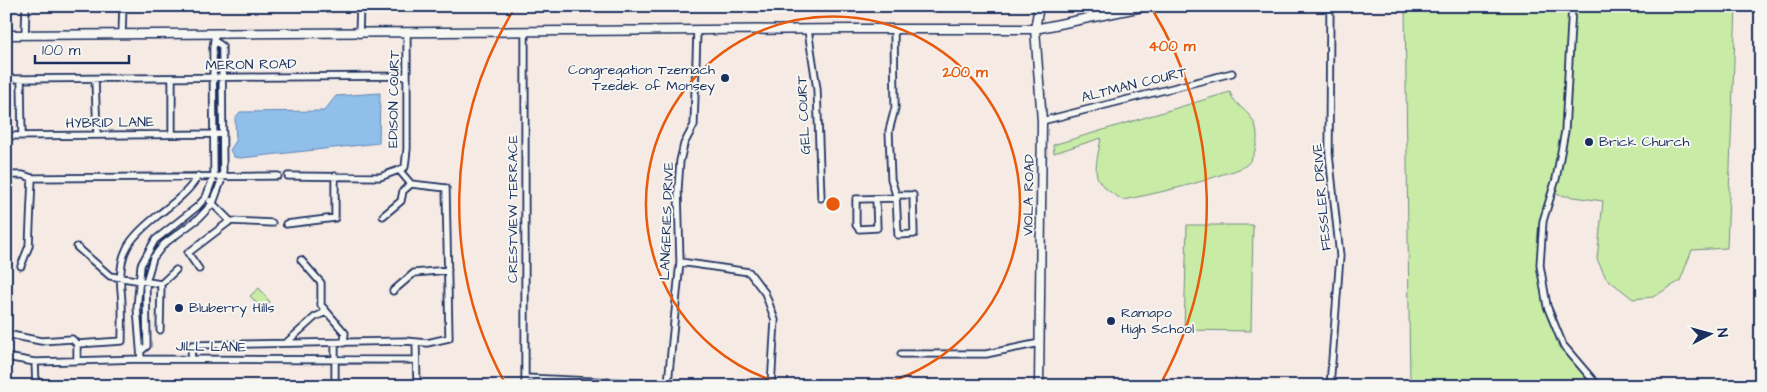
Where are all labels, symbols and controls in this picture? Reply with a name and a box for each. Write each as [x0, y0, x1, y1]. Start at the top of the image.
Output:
scale bar [35, 32, 129, 64]
text: 400 m [1149, 36, 1196, 57]
text: 100 m [42, 40, 81, 61]
street label: EDISON COURT [383, 50, 405, 148]
street label: MERON ROAD [205, 54, 297, 76]
place label: Congregation Tzemach Tzedek of Monsey [568, 60, 715, 96]
text: 200 m [941, 62, 988, 83]
street label: ALTMAN COURT [1079, 62, 1189, 108]
marker: Congregation Tzemach Tzedek of Monsey [719, 72, 731, 84]
street label: GEL COURT [792, 75, 816, 155]
street label: HYBRID LANE [66, 112, 155, 134]
place label: Brick Church [1599, 132, 1689, 152]
street label: CRESTVIEW TERRACE [503, 134, 523, 283]
marker: Brick Church [1583, 136, 1595, 148]
street label: FESSLER DRIVE [1307, 142, 1337, 252]
street label: VIOLA ROAD [1018, 154, 1040, 236]
street label: LANGERIES DRIVE [655, 161, 679, 281]
centre of rings [824, 195, 842, 213]
place label: Bluberry Hills [189, 298, 274, 318]
marker: Bluberry Hills [173, 302, 185, 314]
place label: Ramapo High School [1121, 303, 1194, 339]
north arrow [1684, 310, 1734, 360]
marker: Ramapo High School [1105, 315, 1117, 327]
text: N [1712, 327, 1732, 338]
street label: JILL LANE [176, 336, 247, 358]

